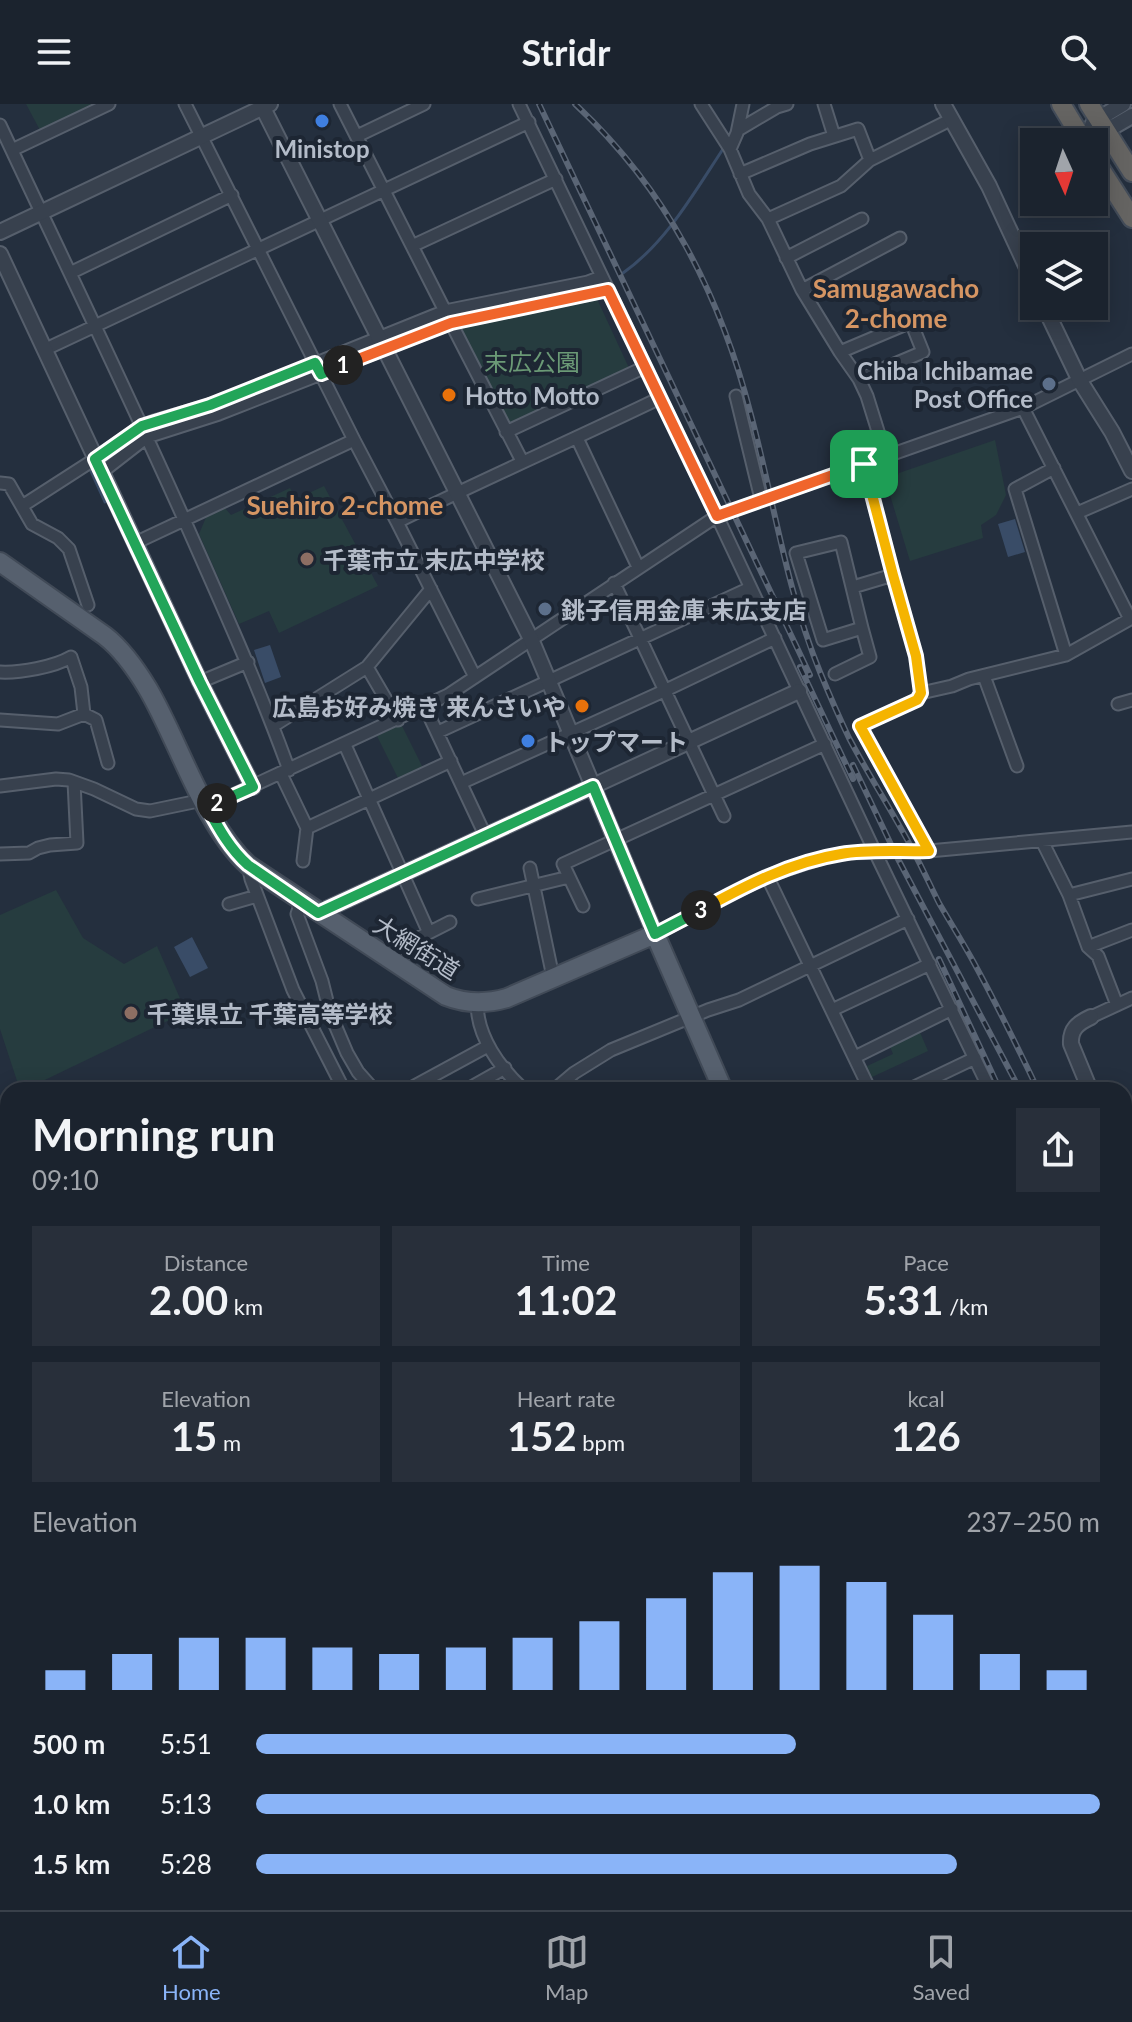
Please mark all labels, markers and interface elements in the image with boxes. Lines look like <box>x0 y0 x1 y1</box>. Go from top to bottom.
icon: menu <box>32 30 76 74</box>
text: Stridr <box>522 30 610 74</box>
icon: search <box>1056 30 1100 74</box>
marker: Ministop <box>313 112 331 130</box>
north arrow <box>1020 128 1108 216</box>
map controls <box>1020 128 1108 320</box>
place label: Ministop <box>274 134 370 163</box>
button: layers <box>1020 232 1108 320</box>
district label: Samugawacho 2-chome <box>813 272 979 334</box>
pin: 1 <box>323 345 363 385</box>
park label: 末広公園 <box>484 347 580 376</box>
text: 1 <box>337 351 349 378</box>
place label: Chiba Ichibamae Post Office <box>857 356 1033 413</box>
marker: Chiba Ichibamae Post Office <box>1040 375 1058 393</box>
place label: Hotto Motto <box>465 381 600 410</box>
marker: Hotto Motto <box>440 386 458 404</box>
pin <box>830 430 898 498</box>
icon: arrive <box>842 442 886 486</box>
district label: Suehiro 2-chome <box>247 489 444 521</box>
place label: 千葉市立 末広中学校 <box>323 545 545 574</box>
marker: 千葉市立 末広中学校 <box>298 550 316 568</box>
place label: 銚子信用金庫 末広支店 <box>561 595 807 624</box>
marker: 銚子信用金庫 末広支店 <box>536 600 554 618</box>
place label: 広島お好み焼き 来んさいや <box>272 692 566 721</box>
marker: 広島お好み焼き 来んさいや <box>573 697 591 715</box>
place label: トップマート <box>544 727 688 756</box>
marker: トップマート <box>519 732 537 750</box>
pin: 2 <box>197 783 237 823</box>
text: 2 <box>211 789 223 816</box>
pin: 3 <box>681 890 721 930</box>
text: 3 <box>695 896 707 923</box>
street label: 大網街道 <box>369 909 465 985</box>
place label: 千葉県立 千葉高等学校 <box>147 999 393 1028</box>
marker: 千葉県立 千葉高等学校 <box>122 1004 140 1022</box>
text: Morning run <box>32 1108 275 1160</box>
button: share <box>1016 1108 1100 1192</box>
text: 09:10 <box>32 1164 99 1196</box>
text: Distance <box>164 1249 248 1276</box>
text: Time <box>542 1249 590 1276</box>
text: Pace <box>903 1249 949 1276</box>
text: 2.00 <box>149 1276 228 1324</box>
text: 11:02 <box>514 1276 618 1324</box>
text: 5:31 <box>864 1276 944 1324</box>
text: km <box>228 1293 263 1320</box>
text: /km <box>944 1293 988 1320</box>
text: Elevation <box>161 1385 251 1412</box>
text: Heart rate <box>517 1385 615 1412</box>
text: kcal <box>907 1385 945 1412</box>
text: 15 <box>171 1412 217 1460</box>
text: 152 <box>507 1412 577 1460</box>
text: 126 <box>891 1412 961 1460</box>
text: m <box>217 1429 241 1456</box>
text: bpm <box>577 1429 625 1456</box>
text: Elevation <box>32 1506 138 1538</box>
text: 237–250 m <box>966 1506 1100 1538</box>
text: 500 m <box>32 1728 105 1760</box>
text: 5:51 <box>160 1728 212 1760</box>
text: 1.0 km <box>32 1788 110 1820</box>
text: 5:13 <box>160 1788 212 1820</box>
text: 1.5 km <box>32 1848 110 1880</box>
text: 5:28 <box>160 1848 212 1880</box>
tab: Home <box>162 1930 221 2005</box>
tab: Map <box>545 1930 589 2005</box>
tab: Saved <box>913 1930 970 2005</box>

